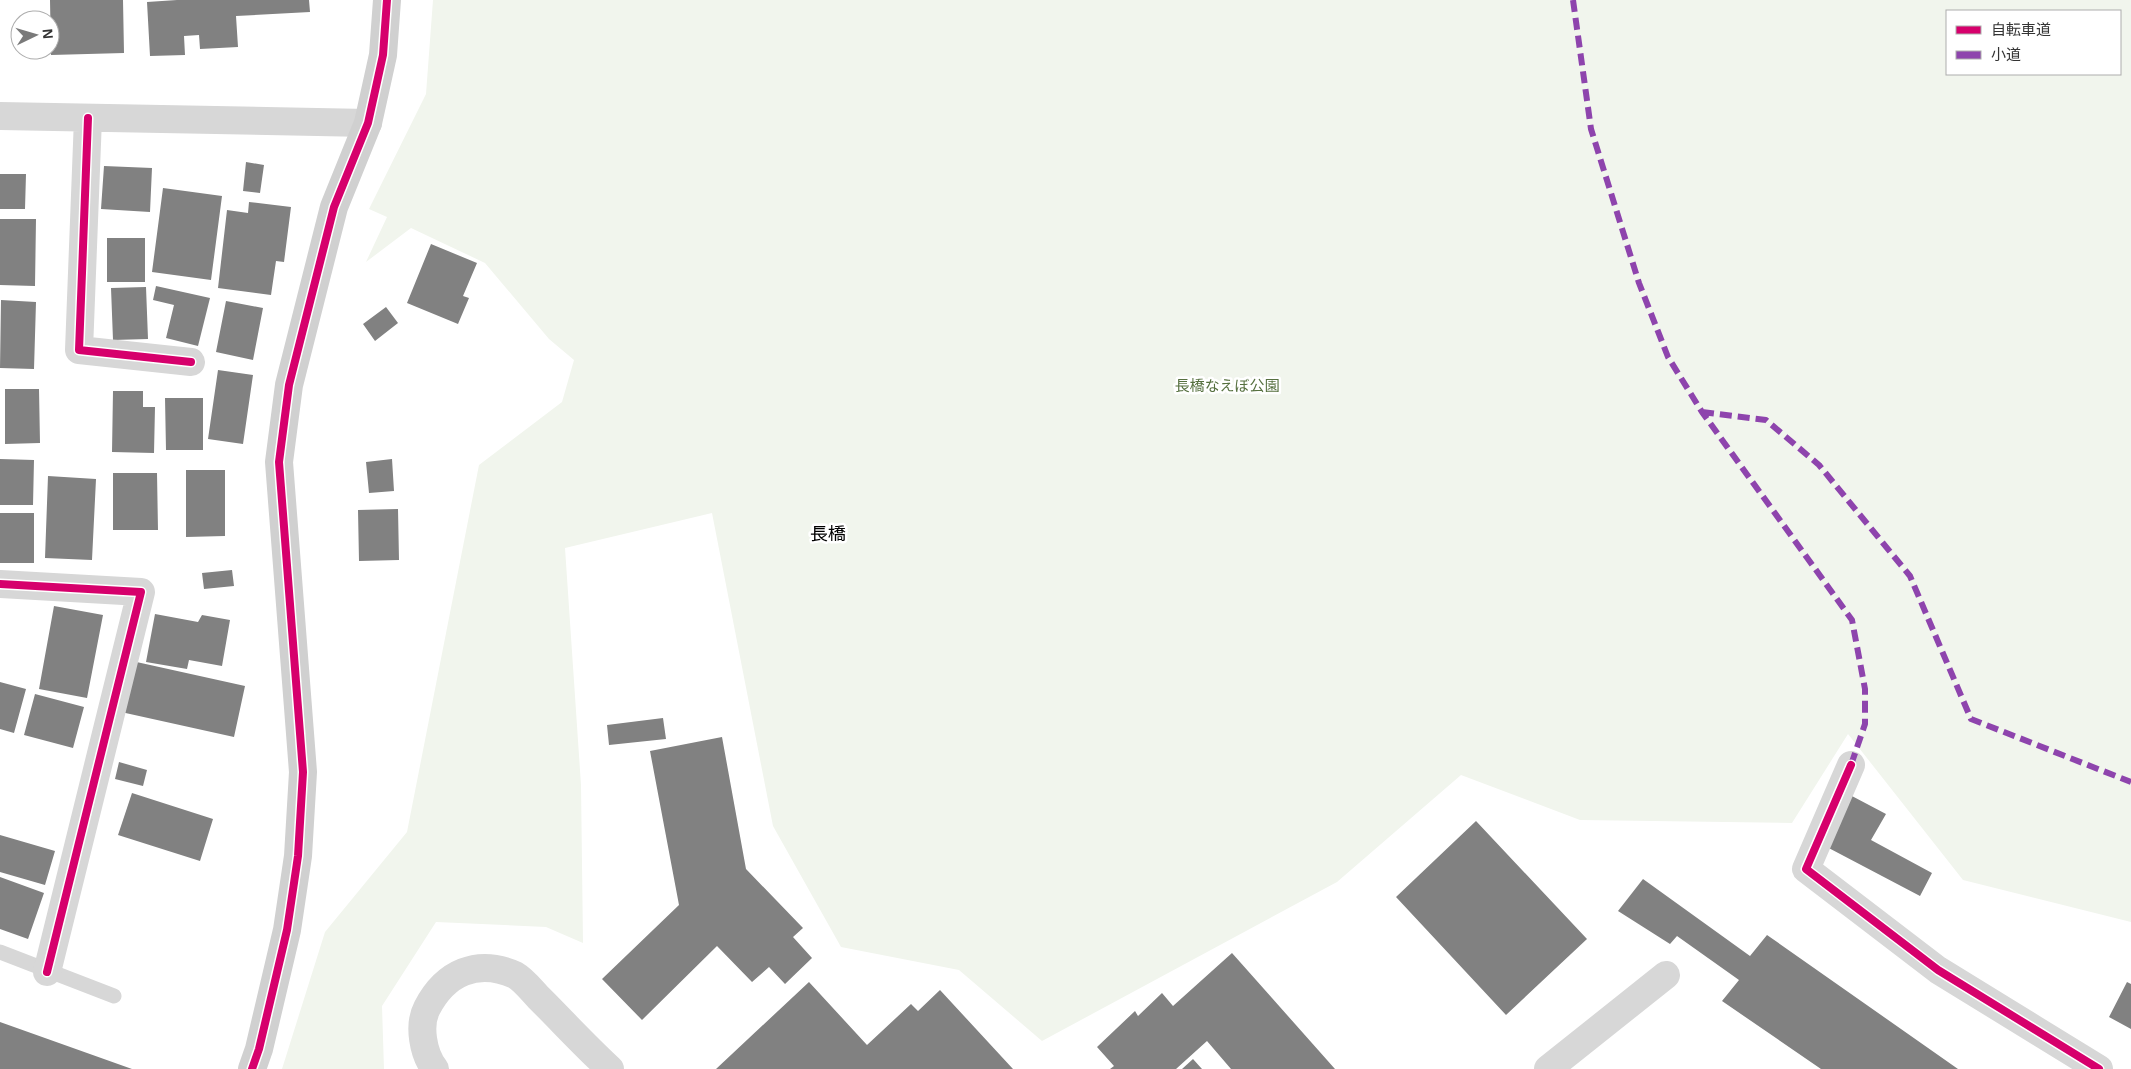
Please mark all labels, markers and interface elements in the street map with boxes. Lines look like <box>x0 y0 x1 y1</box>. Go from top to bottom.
north arrow <box>10 10 60 60</box>
legend <box>1946 10 2121 75</box>
text: 自転車道 <box>1991 21 2051 38</box>
text: N <box>40 28 56 40</box>
text: 小道 <box>1991 46 2021 63</box>
park label: 長橋なえぼ公園 <box>1174 377 1280 394</box>
district label: 長橋 <box>810 524 846 544</box>

